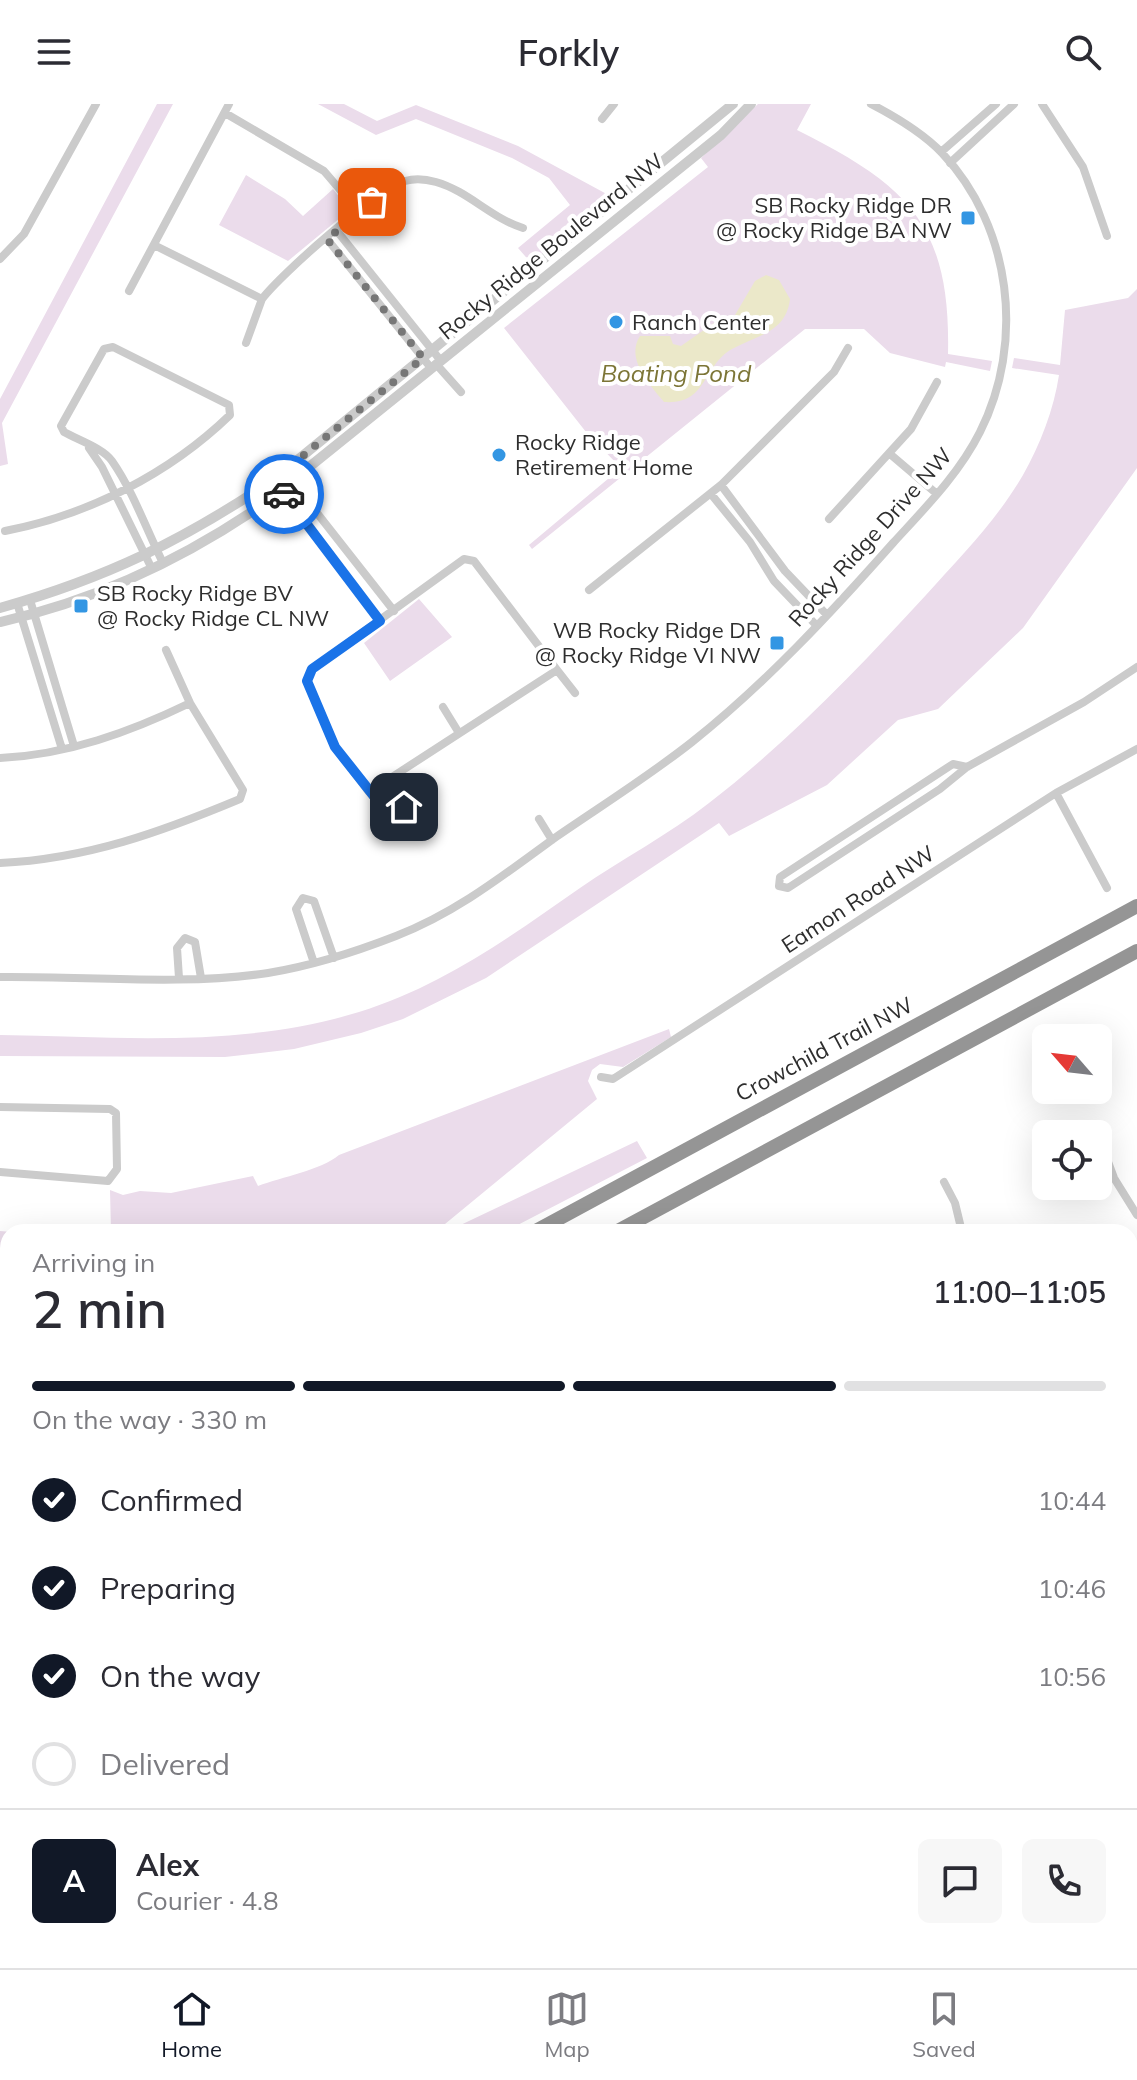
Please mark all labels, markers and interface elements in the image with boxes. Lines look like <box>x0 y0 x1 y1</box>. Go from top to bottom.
icon: menu <box>32 30 76 74</box>
text: Forkly <box>518 30 619 75</box>
icon: search <box>1061 30 1105 74</box>
street label: Rocky Ridge Boulevard NW <box>433 147 669 345</box>
pin <box>338 168 406 236</box>
icon: bag <box>350 180 394 224</box>
place label: SB Rocky Ridge DR @ Rocky Ridge BA NW <box>716 191 952 244</box>
marker: SB Rocky Ridge DR @ Rocky Ridge BA NW <box>959 209 977 227</box>
place label: Ranch Center <box>632 308 769 336</box>
marker: Ranch Center <box>607 313 625 331</box>
water label: Boating Pond <box>601 358 752 388</box>
place label: Rocky Ridge Retirement Home <box>515 428 693 481</box>
street label: Rocky Ridge Drive NW <box>782 442 958 632</box>
marker: Rocky Ridge Retirement Home <box>490 446 508 464</box>
courier <box>244 454 324 534</box>
icon: car <box>262 472 306 516</box>
place label: SB Rocky Ridge BV @ Rocky Ridge CL NW <box>97 579 329 632</box>
marker: SB Rocky Ridge BV @ Rocky Ridge CL NW <box>72 597 90 615</box>
place label: WB Rocky Ridge DR @ Rocky Ridge VI NW <box>535 616 761 669</box>
marker: WB Rocky Ridge DR @ Rocky Ridge VI NW <box>768 634 786 652</box>
pin <box>370 773 438 841</box>
icon: home <box>382 785 426 829</box>
street label: Eamon Road NW <box>776 839 940 959</box>
street label: Crowchild Trail NW <box>730 990 918 1108</box>
north arrow <box>1032 1024 1112 1104</box>
map controls <box>1032 1024 1112 1200</box>
button: locate <box>1032 1120 1112 1200</box>
text: Arriving in <box>32 1246 155 1279</box>
text: 11:00–11:05 <box>933 1273 1106 1311</box>
text: 2 min <box>32 1276 167 1341</box>
text: On the way · 330 m <box>32 1403 267 1436</box>
icon: check <box>32 1478 76 1522</box>
text: Confirmed <box>100 1481 243 1519</box>
text: 10:44 <box>1038 1484 1106 1517</box>
icon: check <box>32 1566 76 1610</box>
text: Preparing <box>100 1569 236 1607</box>
text: 10:46 <box>1038 1572 1106 1605</box>
icon: check <box>32 1654 76 1698</box>
text: On the way <box>100 1657 260 1695</box>
text: 10:56 <box>1038 1660 1106 1693</box>
text: Delivered <box>100 1745 230 1783</box>
button: chat <box>918 1839 1002 1923</box>
button: phone <box>1022 1839 1106 1923</box>
text: Alex <box>136 1846 199 1884</box>
text: A <box>63 1862 85 1900</box>
text: Courier · 4.8 <box>136 1884 279 1917</box>
tab: Home <box>161 1987 222 2063</box>
tab: Map <box>544 1987 590 2063</box>
tab: Saved <box>912 1987 976 2063</box>

